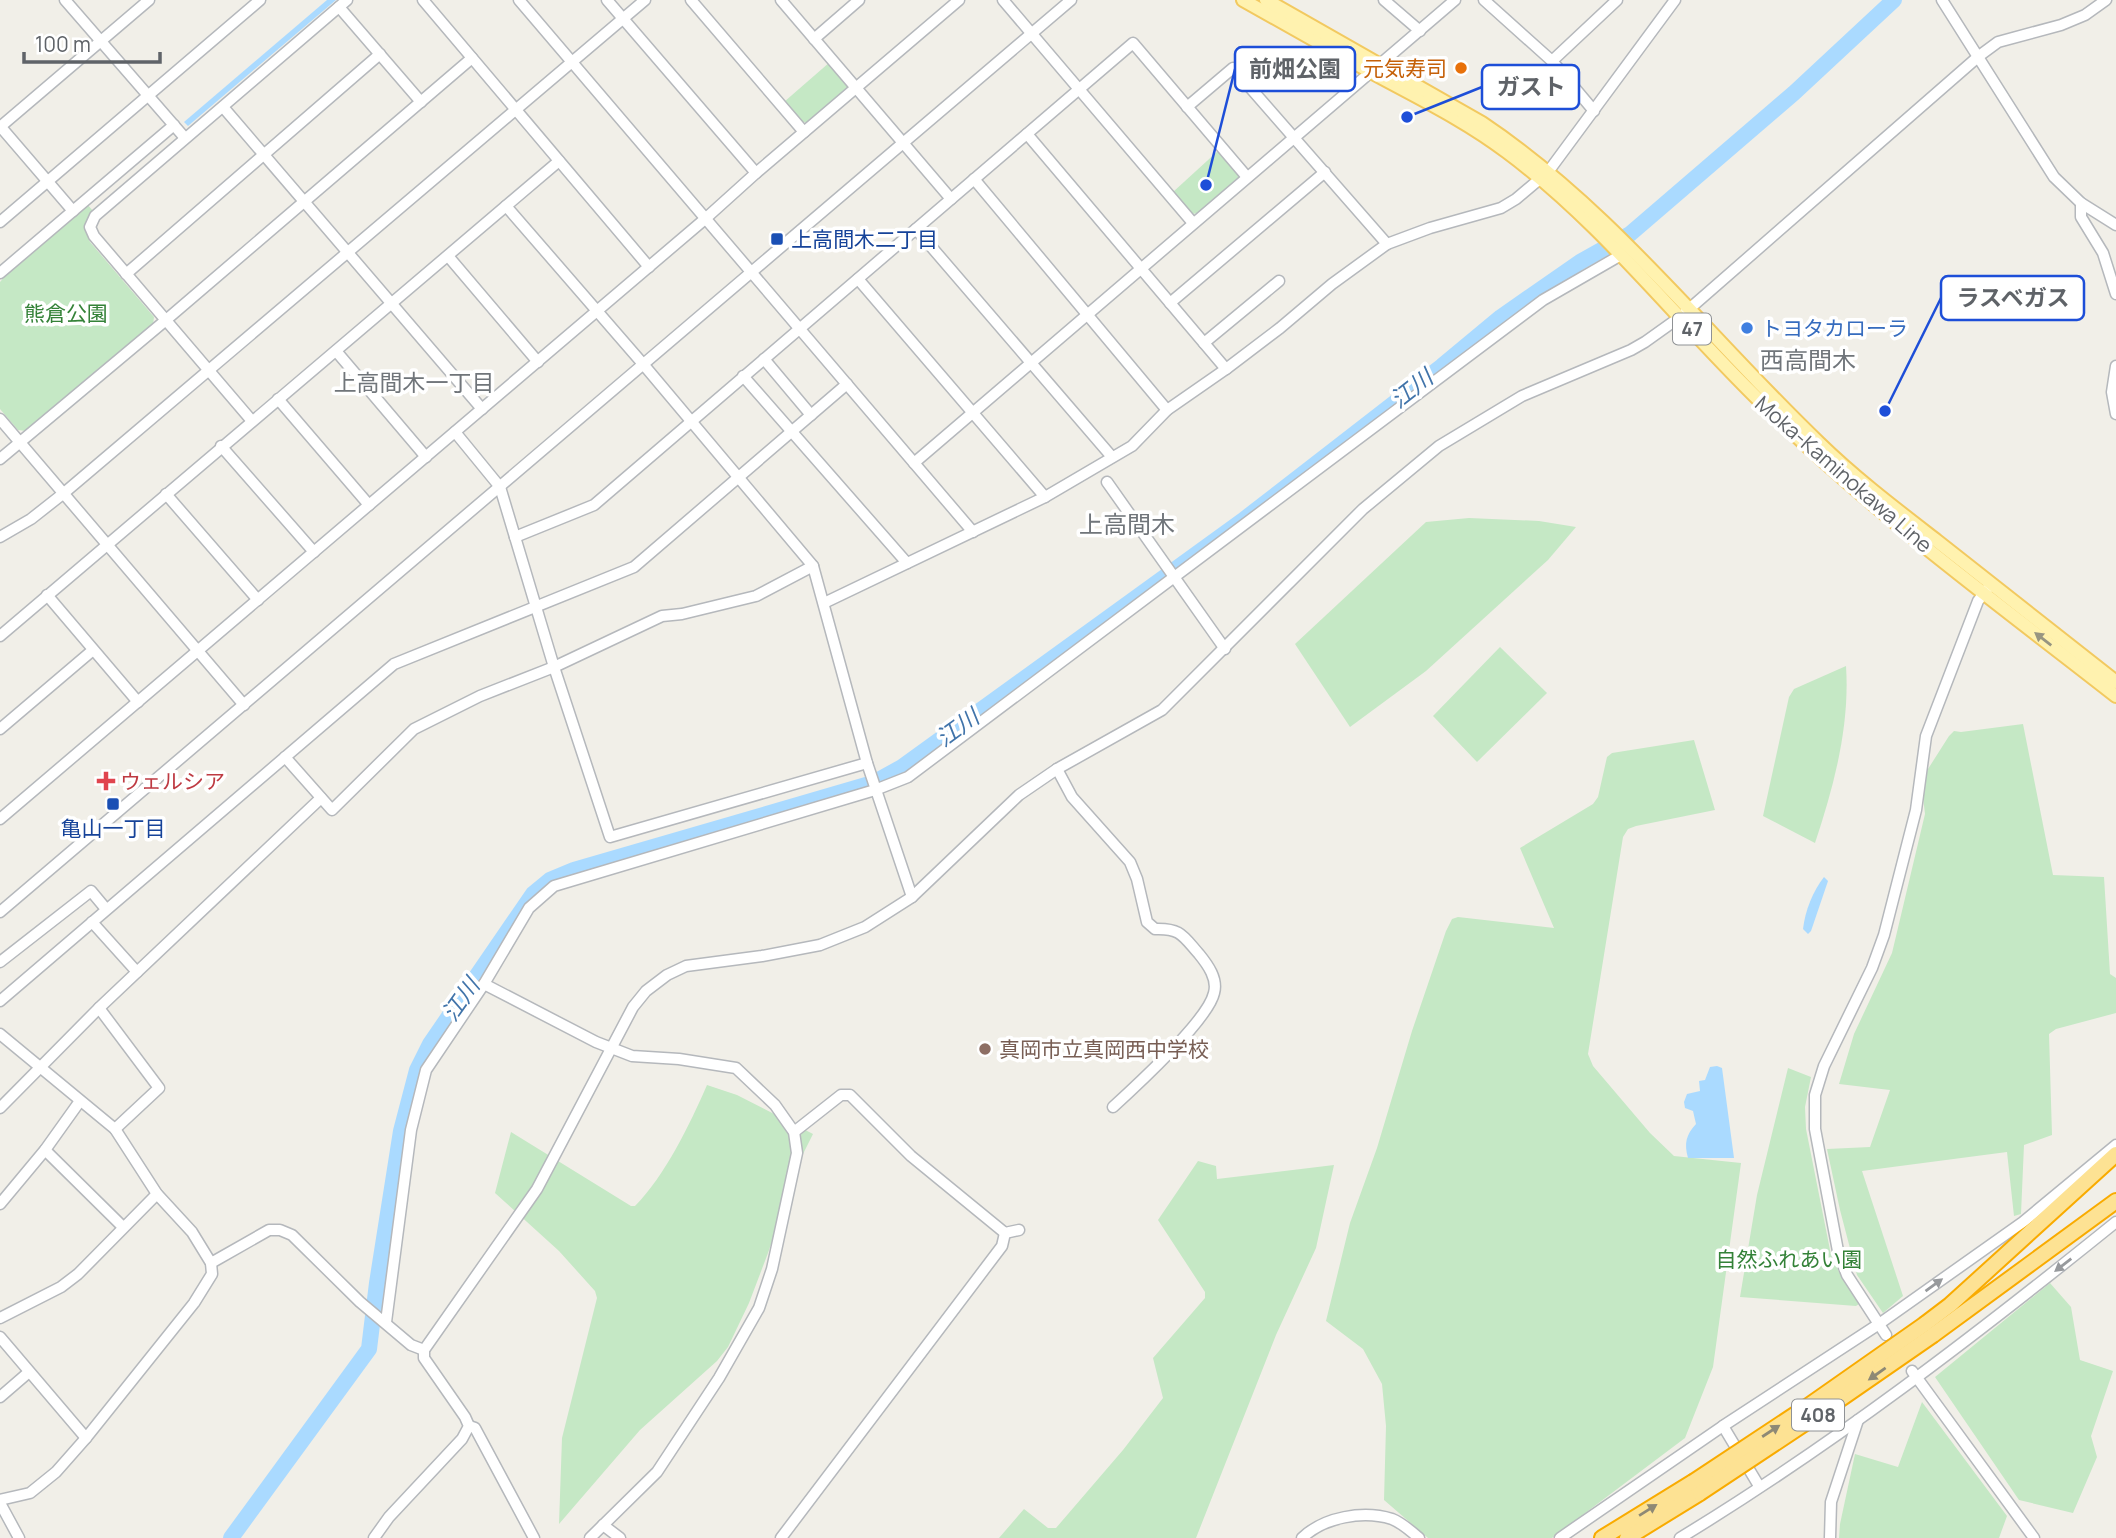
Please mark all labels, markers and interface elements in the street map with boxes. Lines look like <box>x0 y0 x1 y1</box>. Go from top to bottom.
scale bar <box>24 21 161 65</box>
text: 100 m <box>35 30 91 58</box>
callout: 前畑公園 <box>1235 47 1355 91</box>
text: 前畑公園 <box>1249 52 1341 84</box>
place label: 元気寿司 <box>1363 54 1447 82</box>
marker: 元気寿司 <box>1453 60 1469 76</box>
callout: ガスト <box>1482 65 1579 109</box>
text: ガスト <box>1497 70 1566 102</box>
place label: 上高間木二丁目 <box>791 225 938 253</box>
marker: 上高間木二丁目 <box>769 231 785 247</box>
callout: ラスベガス <box>1941 276 2084 320</box>
text: ラスベガス <box>1957 281 2069 313</box>
park label: 熊倉公園 <box>24 299 108 327</box>
road number: 47 <box>1673 314 1711 344</box>
place label: トヨタカローラ <box>1761 314 1908 342</box>
marker: トヨタカローラ <box>1739 320 1755 336</box>
district label: 西高間木 <box>1760 343 1856 376</box>
water label: 江川 <box>1383 359 1441 415</box>
district label: 上高間木一丁目 <box>334 366 495 398</box>
street label: Moka-Kaminokawa Line <box>1750 389 1938 559</box>
district label: 上高間木 <box>1079 507 1175 540</box>
one-way arrow <box>2034 632 2052 646</box>
water label: 江川 <box>929 699 987 753</box>
place label: ウェルシア <box>120 767 225 795</box>
marker: ウェルシア <box>98 773 114 789</box>
marker: 亀山一丁目 <box>105 796 121 812</box>
place label: 亀山一丁目 <box>61 814 166 842</box>
water label: 江川 <box>434 969 488 1027</box>
place label: 真岡市立真岡西中学校 <box>999 1035 1209 1063</box>
marker: 真岡市立真岡西中学校 <box>977 1041 993 1057</box>
park label: 自然ふれあい園 <box>1716 1245 1863 1273</box>
one-way arrow <box>2054 1257 2072 1272</box>
one-way arrow <box>1925 1278 1943 1292</box>
one-way arrow <box>1868 1367 1886 1381</box>
road number: 408 <box>1792 1400 1844 1430</box>
one-way arrow <box>1761 1424 1780 1437</box>
one-way arrow <box>1638 1503 1658 1516</box>

